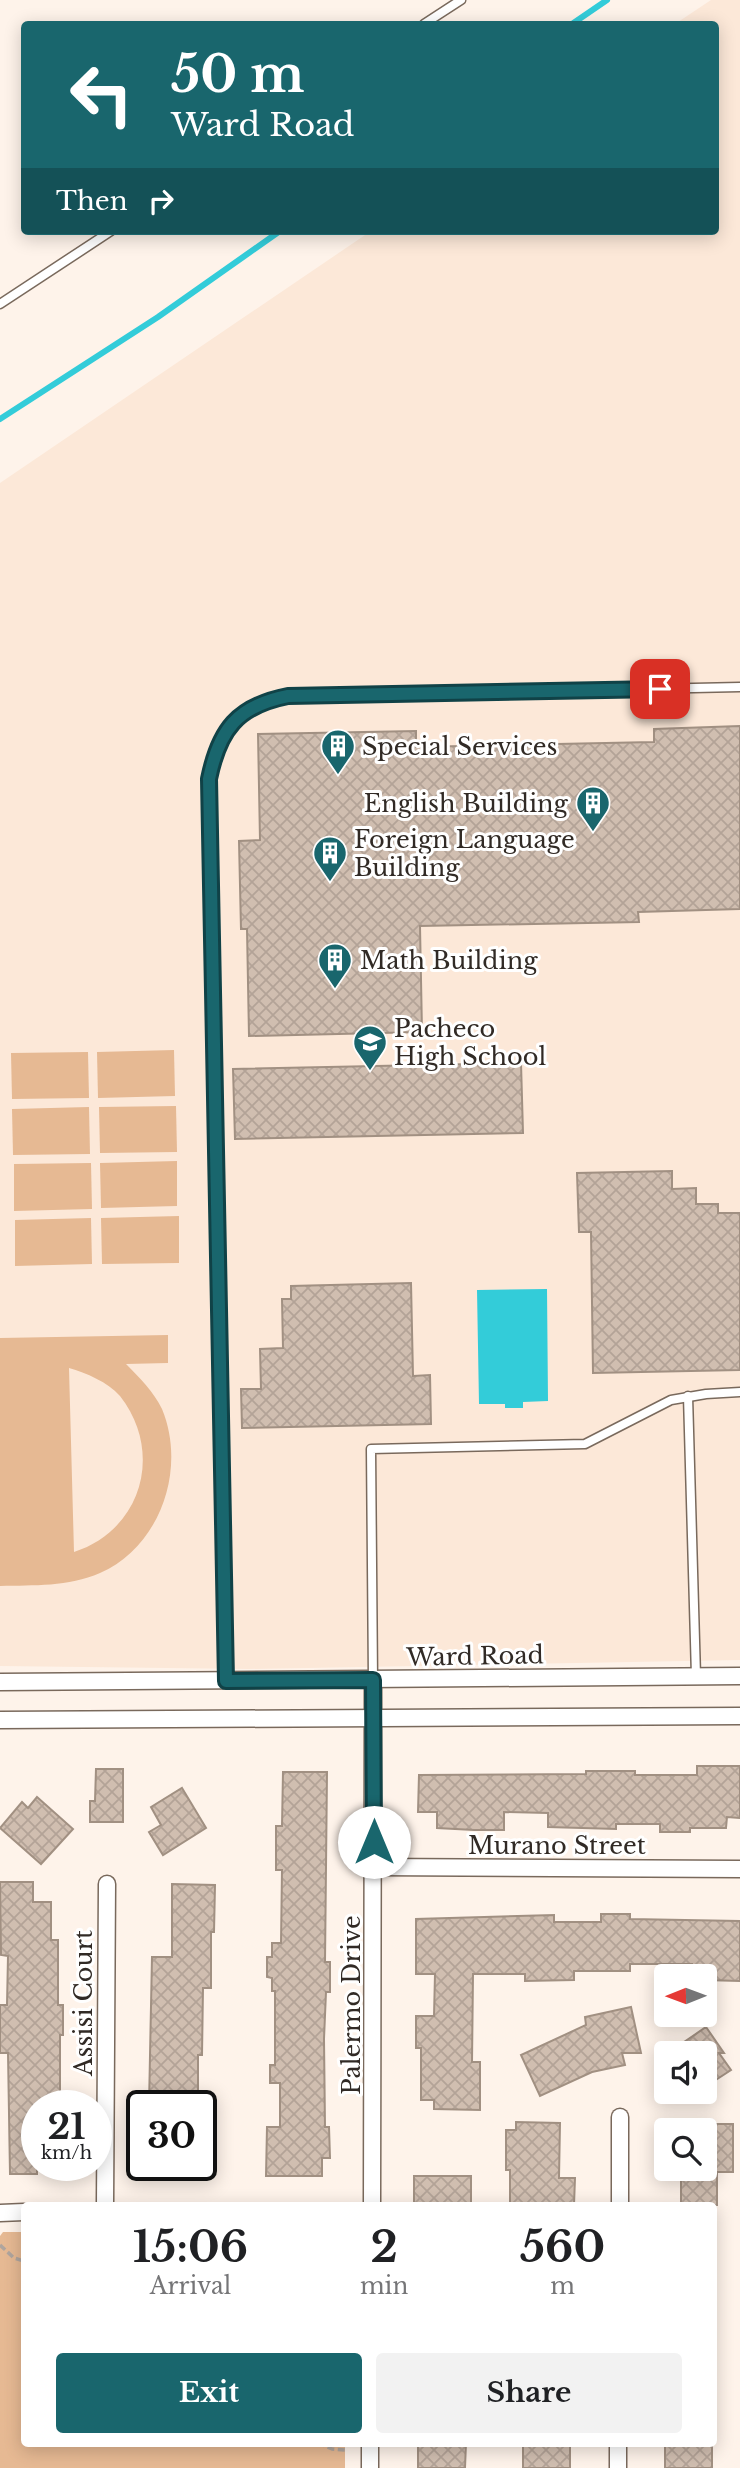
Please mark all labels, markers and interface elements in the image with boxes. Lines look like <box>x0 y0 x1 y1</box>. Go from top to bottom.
text: 50 m <box>171 44 304 105</box>
icon: left <box>56 49 147 140</box>
text: Ward Road <box>171 105 354 145</box>
icon: right <box>142 182 180 220</box>
text: Then <box>56 185 128 217</box>
pin <box>630 659 690 719</box>
icon: arrive <box>641 670 679 708</box>
building icon: Special Services <box>319 727 357 776</box>
place label: Special Services <box>362 732 557 761</box>
building icon: English Building <box>574 784 612 833</box>
place label: English Building <box>364 789 569 818</box>
place label: Foreign Language Building <box>354 825 575 882</box>
building icon: Foreign Language Building <box>311 834 349 883</box>
building icon: Math Building <box>316 941 354 990</box>
place label: Math Building <box>360 946 538 975</box>
place label: Pacheco High School <box>394 1014 546 1071</box>
school or university icon: Pacheco High School <box>351 1023 389 1072</box>
street label: Ward Road <box>405 1640 544 1672</box>
position arrow <box>337 1805 411 1879</box>
street label: Murano Street <box>468 1831 646 1860</box>
street label: Palermo Drive <box>337 1915 366 2095</box>
street label: Assisi Court <box>69 1930 98 2077</box>
north arrow <box>654 1964 718 2026</box>
map controls <box>654 1964 717 2181</box>
button: sound <box>654 2041 717 2104</box>
speed limit sign: 30 <box>126 2090 217 2181</box>
text: 21 <box>47 2105 86 2148</box>
button: search <box>654 2118 717 2181</box>
text: km/h <box>41 2142 92 2164</box>
text: 15:06 <box>133 2221 248 2273</box>
text: 2 <box>370 2221 398 2273</box>
text: 560 <box>520 2221 605 2273</box>
text: Arrival <box>150 2272 231 2300</box>
text: min <box>360 2272 408 2300</box>
text: m <box>550 2272 575 2300</box>
button: Exit <box>56 2353 362 2433</box>
button: Share <box>376 2353 682 2433</box>

